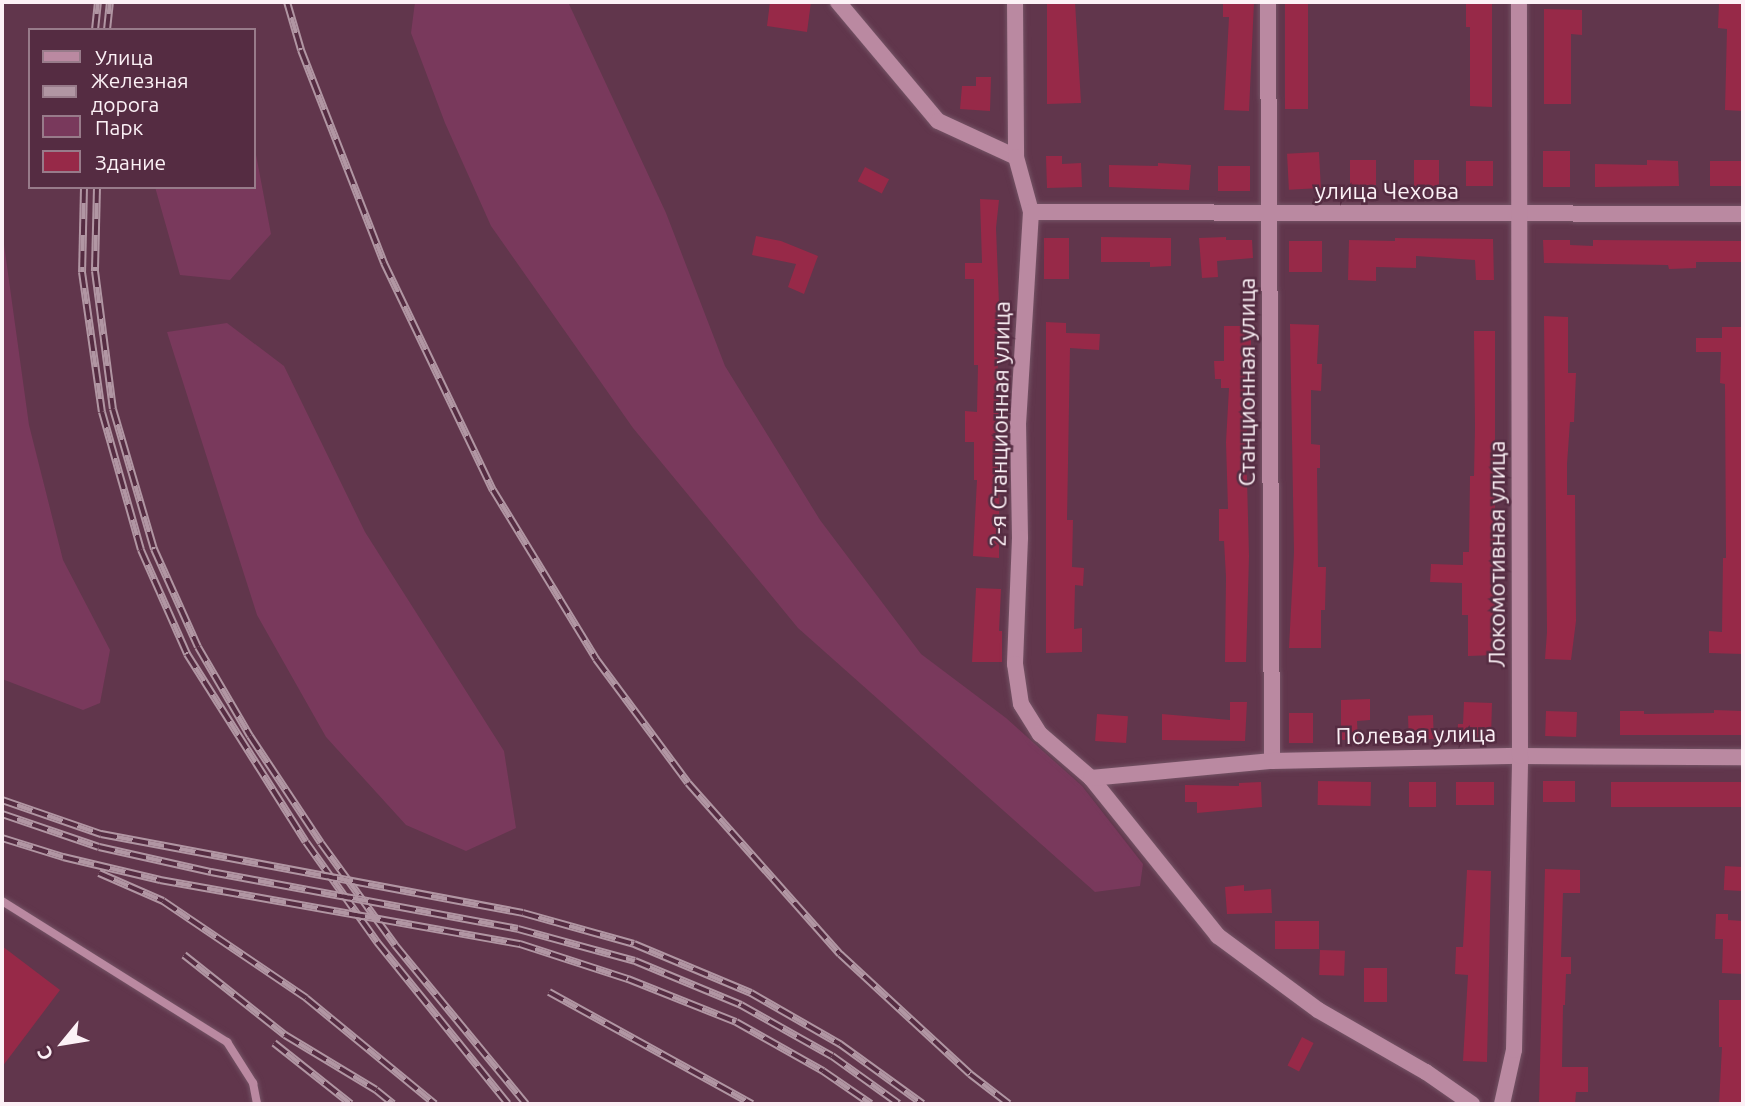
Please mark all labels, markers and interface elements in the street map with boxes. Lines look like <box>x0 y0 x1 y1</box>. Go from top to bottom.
legend <box>28 28 256 189</box>
text: Улица <box>95 45 153 69</box>
text: Железная дорога <box>91 68 189 116</box>
text: Парк <box>95 115 143 139</box>
text: Здание <box>95 150 166 174</box>
street label: улица Чехова <box>1315 177 1459 205</box>
street label: Станционная улица <box>1233 278 1261 486</box>
street label: 2-я Станционная улица <box>984 301 1016 547</box>
street label: Локомотивная улица <box>1483 441 1511 667</box>
street label: Полевая улица <box>1335 720 1497 750</box>
north arrow <box>28 1008 98 1078</box>
text: С <box>32 1043 57 1064</box>

